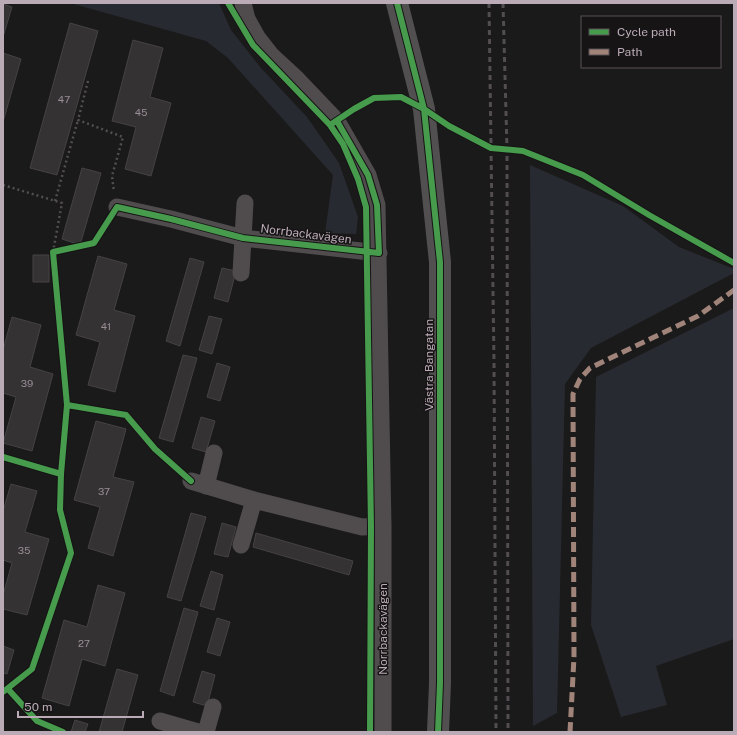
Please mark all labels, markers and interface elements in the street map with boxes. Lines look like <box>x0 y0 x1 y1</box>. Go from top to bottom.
legend <box>581 16 721 68</box>
text: Cycle path <box>617 25 676 39</box>
text: Path <box>617 45 643 59</box>
house number: 47 <box>58 93 70 105</box>
house number: 45 <box>135 106 147 118</box>
street label: Norrbackavägen <box>260 221 353 247</box>
street label: Västra Bangatan <box>422 319 436 411</box>
house number: 41 <box>101 320 111 332</box>
house number: 39 <box>21 377 33 389</box>
house number: 37 <box>98 485 110 497</box>
house number: 35 <box>18 544 30 556</box>
street label: Norrbackavägen <box>376 583 390 675</box>
house number: 27 <box>78 637 90 649</box>
scale bar <box>18 693 143 719</box>
text: 50 m <box>24 700 52 714</box>

